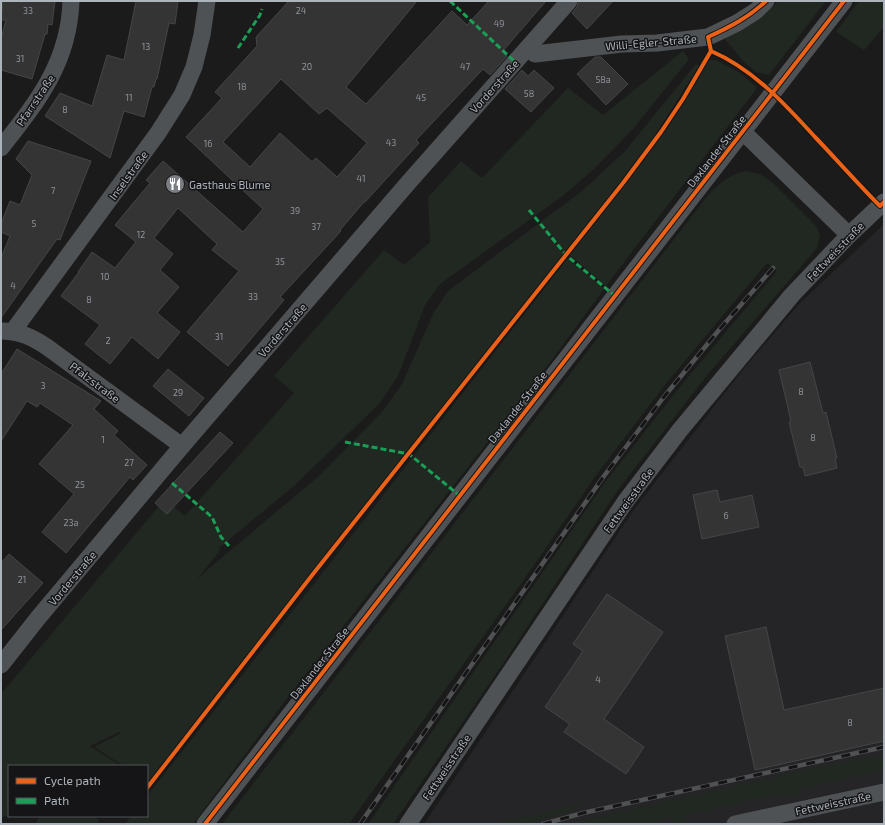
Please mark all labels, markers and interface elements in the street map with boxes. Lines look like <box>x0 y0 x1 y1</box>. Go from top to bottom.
house number: 33 <box>23 5 33 16</box>
house number: 24 <box>296 5 307 16</box>
house number: 49 <box>494 18 504 29</box>
street label: Willi-Egler-Straße <box>605 32 697 52</box>
house number: 13 <box>142 41 150 52</box>
house number: 31 <box>16 53 24 64</box>
street label: Vorderstraße <box>467 57 521 115</box>
house number: 20 <box>302 61 312 72</box>
house number: 47 <box>460 61 470 72</box>
street label: Pfarrstraße <box>13 72 57 128</box>
house number: 58a <box>595 74 611 85</box>
house number: 18 <box>237 81 247 92</box>
house number: 58 <box>524 88 534 99</box>
house number: 11 <box>125 92 133 103</box>
house number: 45 <box>416 92 426 103</box>
house number: 8 <box>62 104 68 115</box>
street label: Daxlander Straße <box>684 112 748 190</box>
house number: 43 <box>386 137 396 148</box>
house number: 16 <box>204 138 212 149</box>
street label: Inselstraße <box>106 148 150 202</box>
restaurant icon: Gasthaus Blume <box>164 173 186 195</box>
house number: 41 <box>356 173 366 184</box>
place label: Gasthaus Blume <box>189 178 270 191</box>
house number: 7 <box>51 185 56 196</box>
house number: 39 <box>290 205 300 216</box>
house number: 5 <box>32 218 37 229</box>
street label: Fettweisstraße <box>804 219 866 283</box>
house number: 37 <box>311 221 321 232</box>
house number: 12 <box>137 229 145 240</box>
house number: 35 <box>275 256 285 267</box>
house number: 10 <box>100 271 110 282</box>
house number: 4 <box>10 280 16 291</box>
house number: 33 <box>248 291 258 302</box>
house number: 8 <box>86 294 92 305</box>
street label: Vorderstraße <box>255 300 309 360</box>
house number: 31 <box>215 331 223 342</box>
house number: 2 <box>105 335 111 346</box>
street label: Pfalzstraße <box>67 359 123 405</box>
street label: Daxlander Straße <box>485 368 549 446</box>
house number: 3 <box>40 380 46 391</box>
house number: 8 <box>798 386 804 397</box>
house number: 29 <box>173 387 183 398</box>
house number: 8 <box>810 432 816 443</box>
house number: 1 <box>101 434 105 445</box>
house number: 27 <box>124 457 134 468</box>
street label: Fettweisstraße <box>600 465 656 535</box>
house number: 25 <box>75 479 85 490</box>
house number: 6 <box>723 510 729 521</box>
house number: 23a <box>63 517 79 528</box>
street label: Vorderstraße <box>45 548 99 608</box>
house number: 21 <box>18 574 26 585</box>
street label: Daxlander Straße <box>287 624 351 702</box>
house number: 4 <box>595 674 601 685</box>
house number: 8 <box>847 717 853 728</box>
street label: Fettweisstraße <box>419 731 473 802</box>
legend <box>8 765 148 817</box>
text: Cycle path <box>44 773 101 787</box>
street label: Fettweisstraße <box>794 789 872 817</box>
text: Path <box>44 793 69 807</box>

